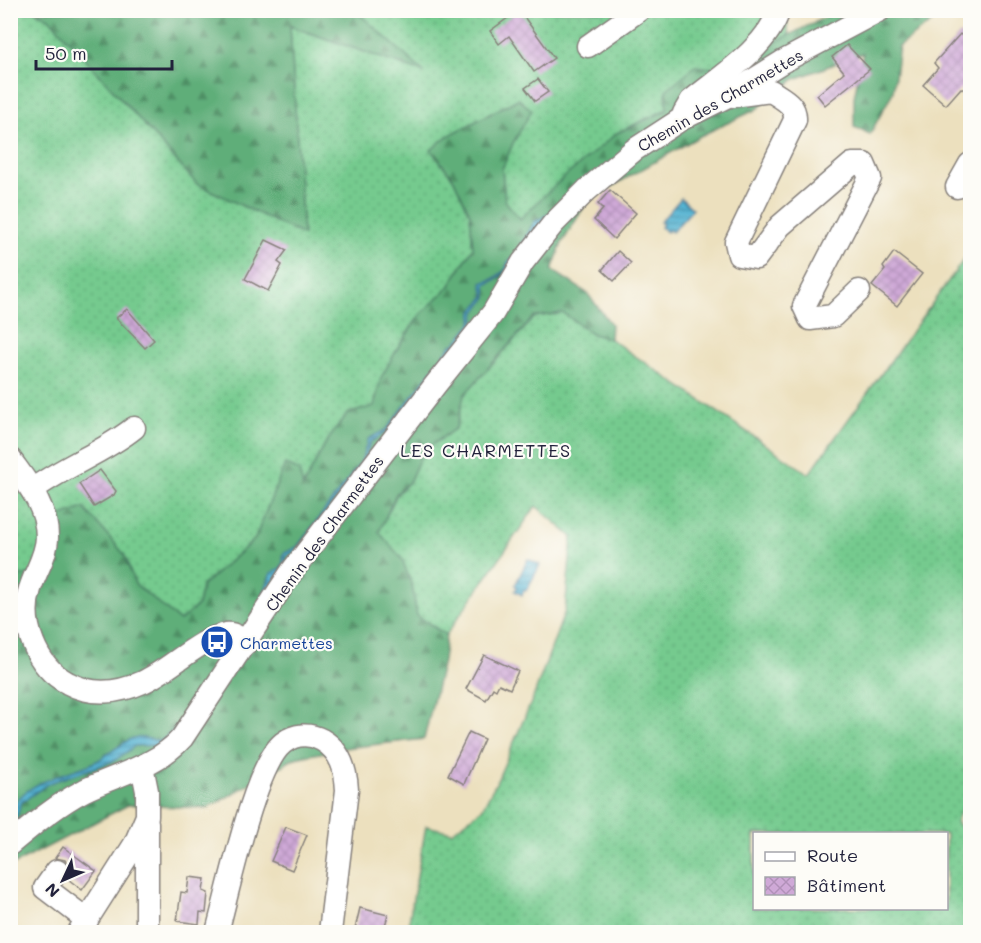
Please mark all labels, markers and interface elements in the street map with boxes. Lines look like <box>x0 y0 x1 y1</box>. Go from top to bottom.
scale bar <box>36 33 172 71</box>
text: 50 m <box>45 41 87 65</box>
street label: Chemin des Charmettes <box>633 44 807 156</box>
district label: LES CHARMETTES <box>400 438 572 462</box>
street label: Chemin des Charmettes <box>260 451 388 615</box>
bus stop icon: Charmettes <box>199 624 235 660</box>
place label: Charmettes <box>240 632 333 653</box>
legend <box>753 832 948 910</box>
text: Route <box>807 843 858 867</box>
north arrow <box>33 850 93 910</box>
text: Bâtiment <box>807 873 886 897</box>
text: N <box>40 879 64 902</box>

